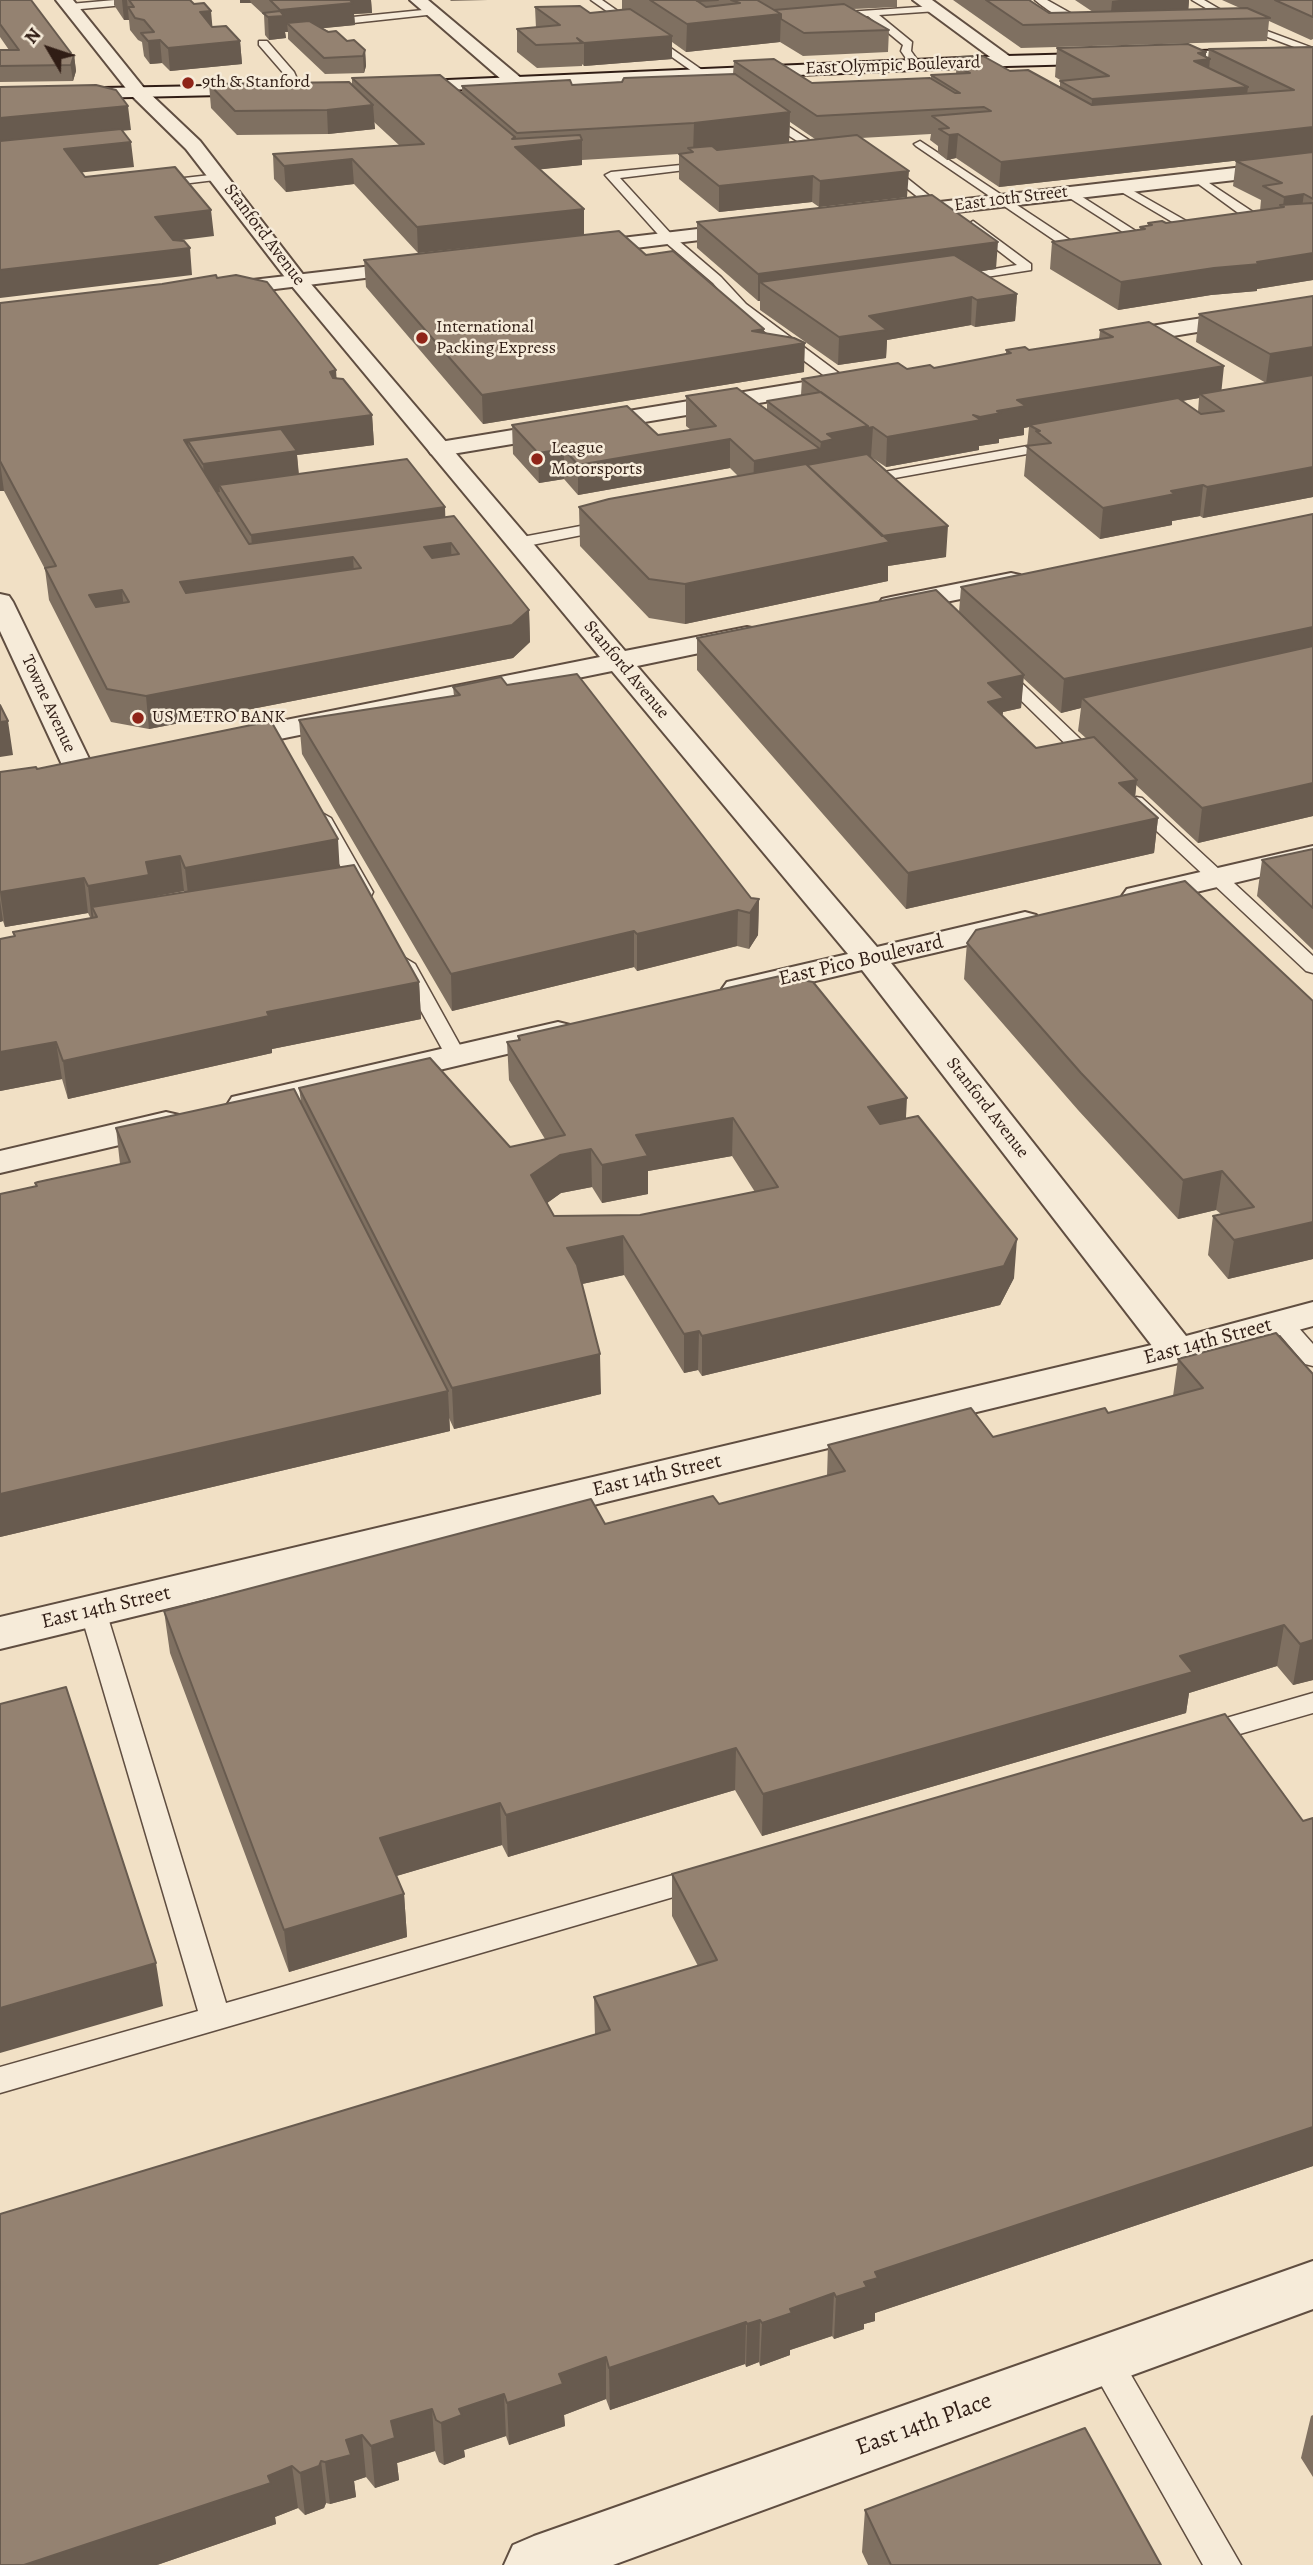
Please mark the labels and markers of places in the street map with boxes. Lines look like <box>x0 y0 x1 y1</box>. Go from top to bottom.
place label: 9th & Stanford <box>202 72 310 94</box>
marker: 9th & Stanford <box>180 75 196 91</box>
place label: International Packing Express <box>436 317 556 360</box>
marker: International Packing Express <box>414 330 430 346</box>
place label: League Motorsports <box>551 438 642 480</box>
marker: League Motorsports <box>529 451 545 467</box>
place label: US METRO BANK <box>152 707 285 729</box>
marker: US METRO BANK <box>130 710 146 726</box>

